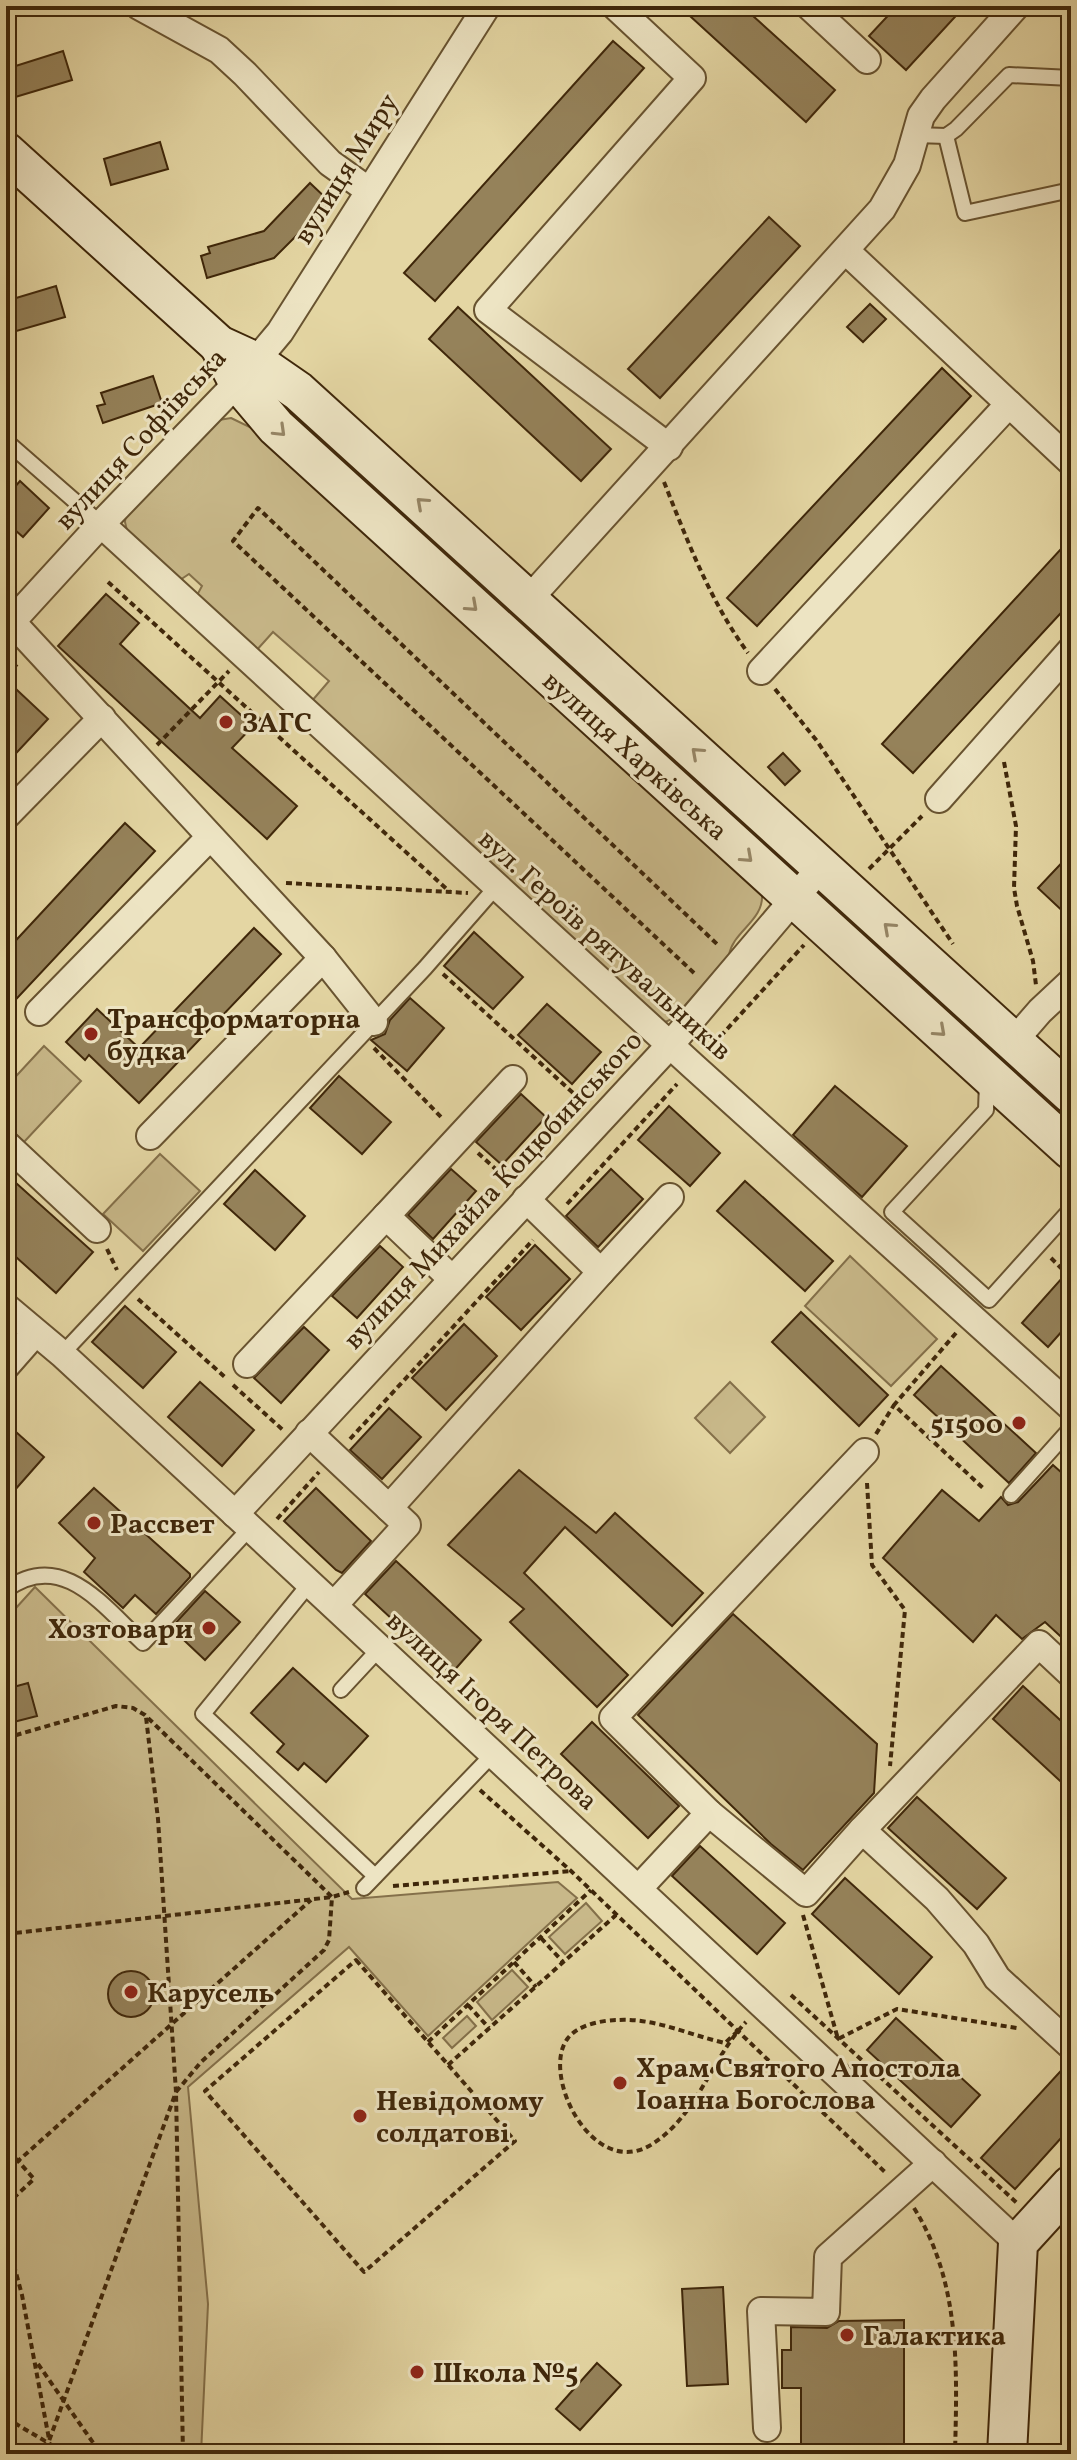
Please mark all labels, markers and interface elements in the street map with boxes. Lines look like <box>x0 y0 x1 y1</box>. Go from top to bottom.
street label: вулиця Миру <box>285 86 409 252</box>
street label: вулиця Софіївська <box>47 340 237 539</box>
one-way arrow <box>271 421 285 436</box>
one-way arrow <box>417 497 431 512</box>
one-way arrow <box>463 596 478 611</box>
street label: вулиця Харківська <box>533 663 736 851</box>
place label: ЗАГС <box>242 705 312 744</box>
marker: ЗАГС <box>217 713 235 731</box>
one-way arrow <box>692 748 706 763</box>
street label: вул. Героїв рятувальників <box>469 821 740 1070</box>
one-way arrow <box>738 847 752 862</box>
one-way arrow <box>884 923 898 938</box>
place label: Трансформаторна будка <box>107 1001 361 1072</box>
one-way arrow <box>930 1022 945 1036</box>
street label: вулиця Михайла Коцюбинського <box>335 1023 652 1359</box>
marker: Трансформаторна будка <box>82 1025 100 1043</box>
place label: 51500 <box>930 1406 1003 1445</box>
marker: 51500 <box>1010 1414 1028 1432</box>
place label: Рассвет <box>110 1506 215 1545</box>
marker: Рассвет <box>85 1514 103 1532</box>
street label: вулиця Ігоря Петрова <box>377 1603 606 1821</box>
place label: Хозтовари <box>48 1611 193 1650</box>
marker: Хозтовари <box>200 1619 218 1637</box>
place label: Карусель <box>147 1975 275 2014</box>
marker: Карусель <box>122 1983 140 2001</box>
place label: Храм Святого Апостола Іоанна Богослова <box>636 2050 961 2121</box>
marker: Храм Святого Апостола Іоанна Богослова <box>611 2074 629 2092</box>
place label: Невідомому солдатові <box>376 2083 544 2154</box>
marker: Невідомому солдатові <box>351 2107 369 2125</box>
place label: Галактика <box>863 2318 1006 2357</box>
marker: Галактика <box>838 2326 856 2344</box>
place label: Школа №5 <box>433 2355 579 2394</box>
marker: Школа №5 <box>408 2363 426 2381</box>

